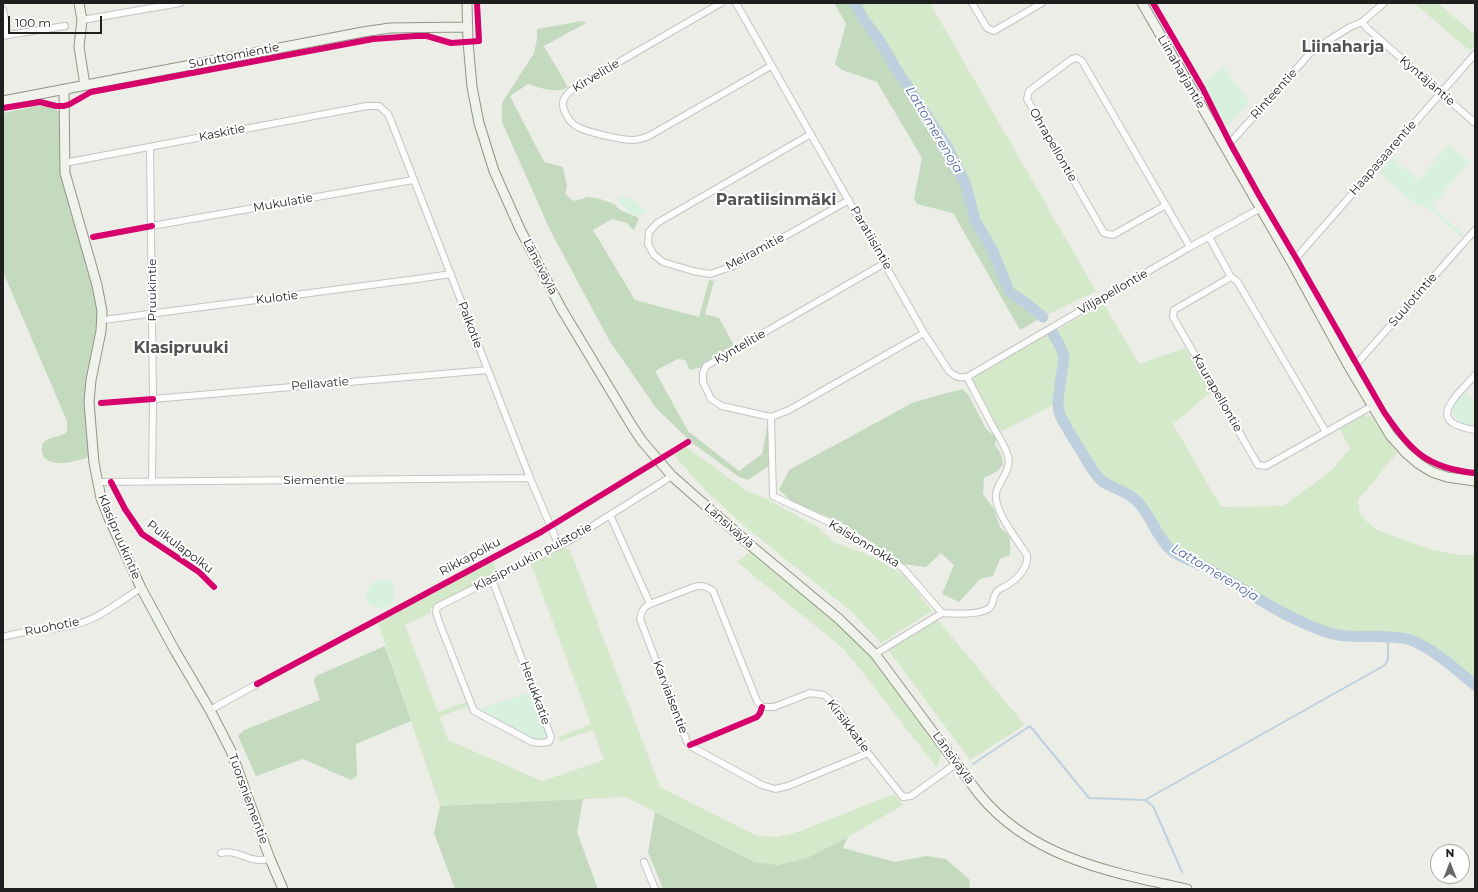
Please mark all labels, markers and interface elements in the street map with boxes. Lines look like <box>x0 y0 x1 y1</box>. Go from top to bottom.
scale bar <box>10 8 104 34</box>
text: 100 m <box>15 15 51 30</box>
street label: Liinaharjantie <box>1154 33 1208 111</box>
district label: Liinaharja <box>1302 37 1384 57</box>
street label: Suruttomientie <box>188 40 280 72</box>
street label: Kyntäjäntie <box>1396 53 1458 109</box>
street label: Kirvelitie <box>570 56 622 96</box>
street label: Rinteentie <box>1248 66 1300 122</box>
water label: Lattomerenoja <box>902 84 966 176</box>
street label: Ohrapellontie <box>1026 106 1080 184</box>
street label: Haapasaarentie <box>1347 118 1419 198</box>
street label: Kaskitie <box>198 121 246 145</box>
district label: Paratiisinmäki <box>716 190 836 210</box>
street label: Mukulatie <box>252 191 314 215</box>
street label: Paratiisintie <box>847 204 895 272</box>
street label: Meiramitie <box>723 230 787 274</box>
street label: Länsiväylä <box>520 236 560 298</box>
street label: Pruukintie <box>145 258 159 322</box>
street label: Viljapellontie <box>1076 266 1150 318</box>
street label: Suulotintie <box>1386 270 1440 330</box>
street label: Kulotie <box>255 288 299 308</box>
street label: Palkotie <box>455 300 485 350</box>
street label: Kyntelitie <box>712 327 768 367</box>
district label: Klasipruuki <box>133 338 229 358</box>
street label: Kaurapellontie <box>1189 351 1245 435</box>
street label: Pellavatie <box>291 374 349 394</box>
street label: Siementie <box>283 473 345 487</box>
street label: Klasipruukintie <box>95 492 143 582</box>
street label: Länsiväylä <box>701 500 757 552</box>
street label: Puikulapolku <box>144 517 216 577</box>
street label: Kaisionnokka <box>826 517 902 571</box>
street label: Klasipruukin puistotie <box>472 520 594 594</box>
street label: Rikkapolku <box>437 535 503 579</box>
water label: Lattomerenoja <box>1169 541 1261 605</box>
street label: Ruohotie <box>24 615 80 639</box>
street label: Karviaisentie <box>649 658 691 736</box>
street label: Herukkatie <box>517 659 553 727</box>
street label: Kirsikkatie <box>824 697 872 755</box>
street label: Länsiväylä <box>929 729 977 787</box>
street label: Tuorsniementie <box>225 752 271 846</box>
north arrow <box>1430 844 1470 884</box>
text: N <box>1446 846 1454 860</box>

